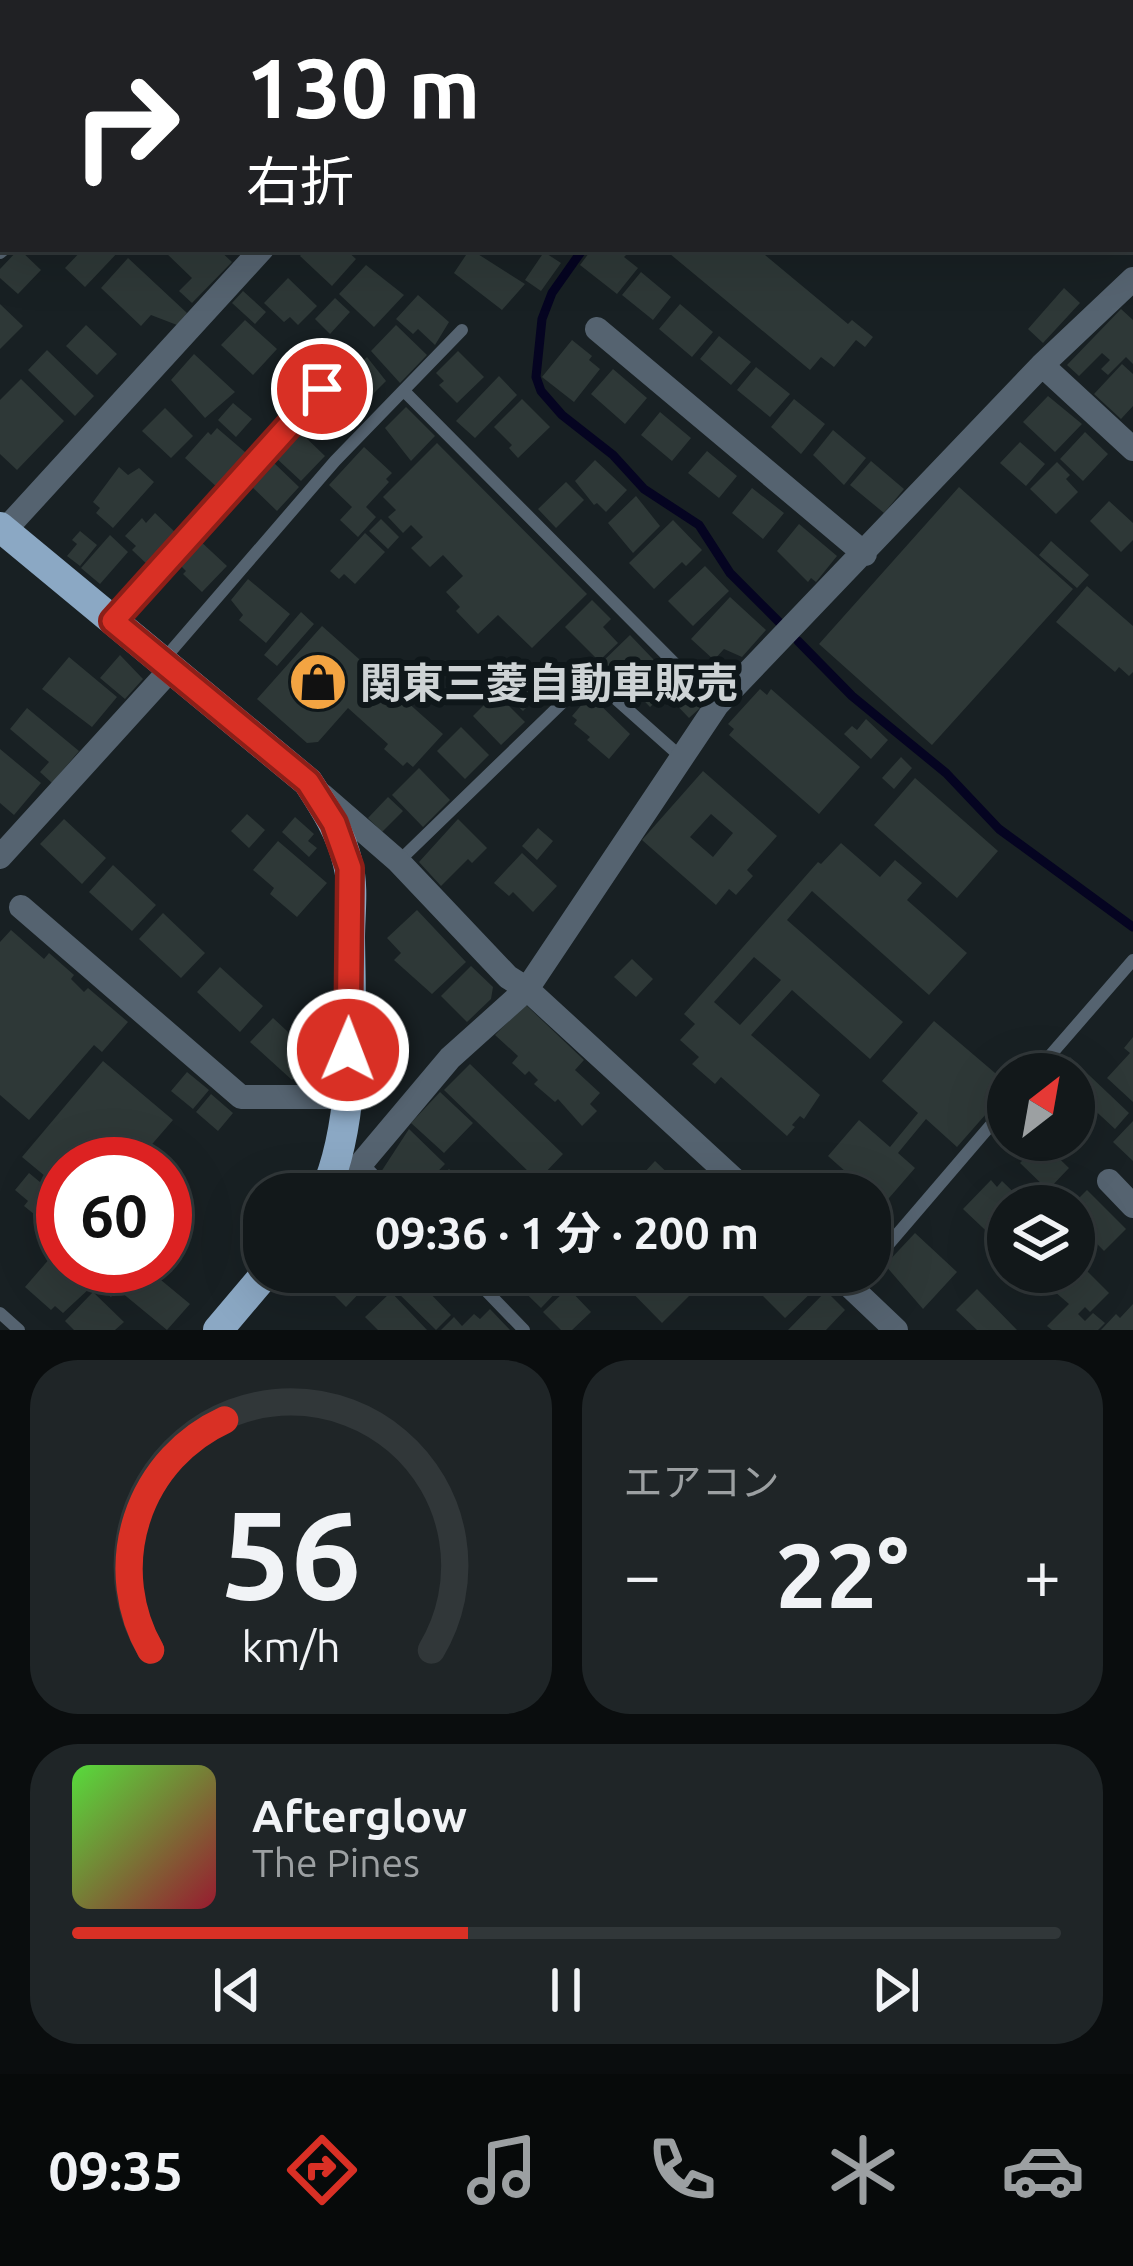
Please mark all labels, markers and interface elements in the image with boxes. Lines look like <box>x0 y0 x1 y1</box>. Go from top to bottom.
text: 130 m <box>246 40 480 134</box>
icon: right <box>48 48 204 204</box>
text: 右折 <box>246 151 354 211</box>
pin <box>271 338 373 440</box>
icon: arrive <box>289 356 355 422</box>
shop icon: 関東三菱自動車販売 <box>287 651 349 713</box>
place label: 関東三菱自動車販売 <box>360 659 738 706</box>
position arrow <box>285 987 411 1113</box>
north arrow <box>987 1053 1095 1161</box>
map controls <box>987 1053 1095 1293</box>
speed limit sign: 60 <box>36 1137 192 1293</box>
button: layers <box>987 1185 1095 1293</box>
text: 09:36 · 1 分 · 200 m <box>375 1207 759 1258</box>
text: エアコン <box>624 1460 780 1503</box>
text: 56 <box>220 1483 361 1623</box>
text: 22° <box>776 1524 909 1625</box>
text: − <box>624 1537 661 1611</box>
text: + <box>1024 1537 1061 1611</box>
text: km/h <box>241 1622 340 1670</box>
text: Afterglow <box>252 1790 467 1841</box>
text: The Pines <box>252 1841 420 1884</box>
icon: previous <box>204 1957 270 2023</box>
icon: pause <box>533 1957 599 2023</box>
icon: next <box>863 1957 929 2023</box>
icon: directions <box>280 2128 364 2212</box>
icon: music <box>460 2128 544 2212</box>
icon: phone <box>640 2128 724 2212</box>
icon: climate <box>821 2128 905 2212</box>
icon: car <box>1001 2128 1085 2212</box>
text: 09:35 <box>48 2140 183 2200</box>

